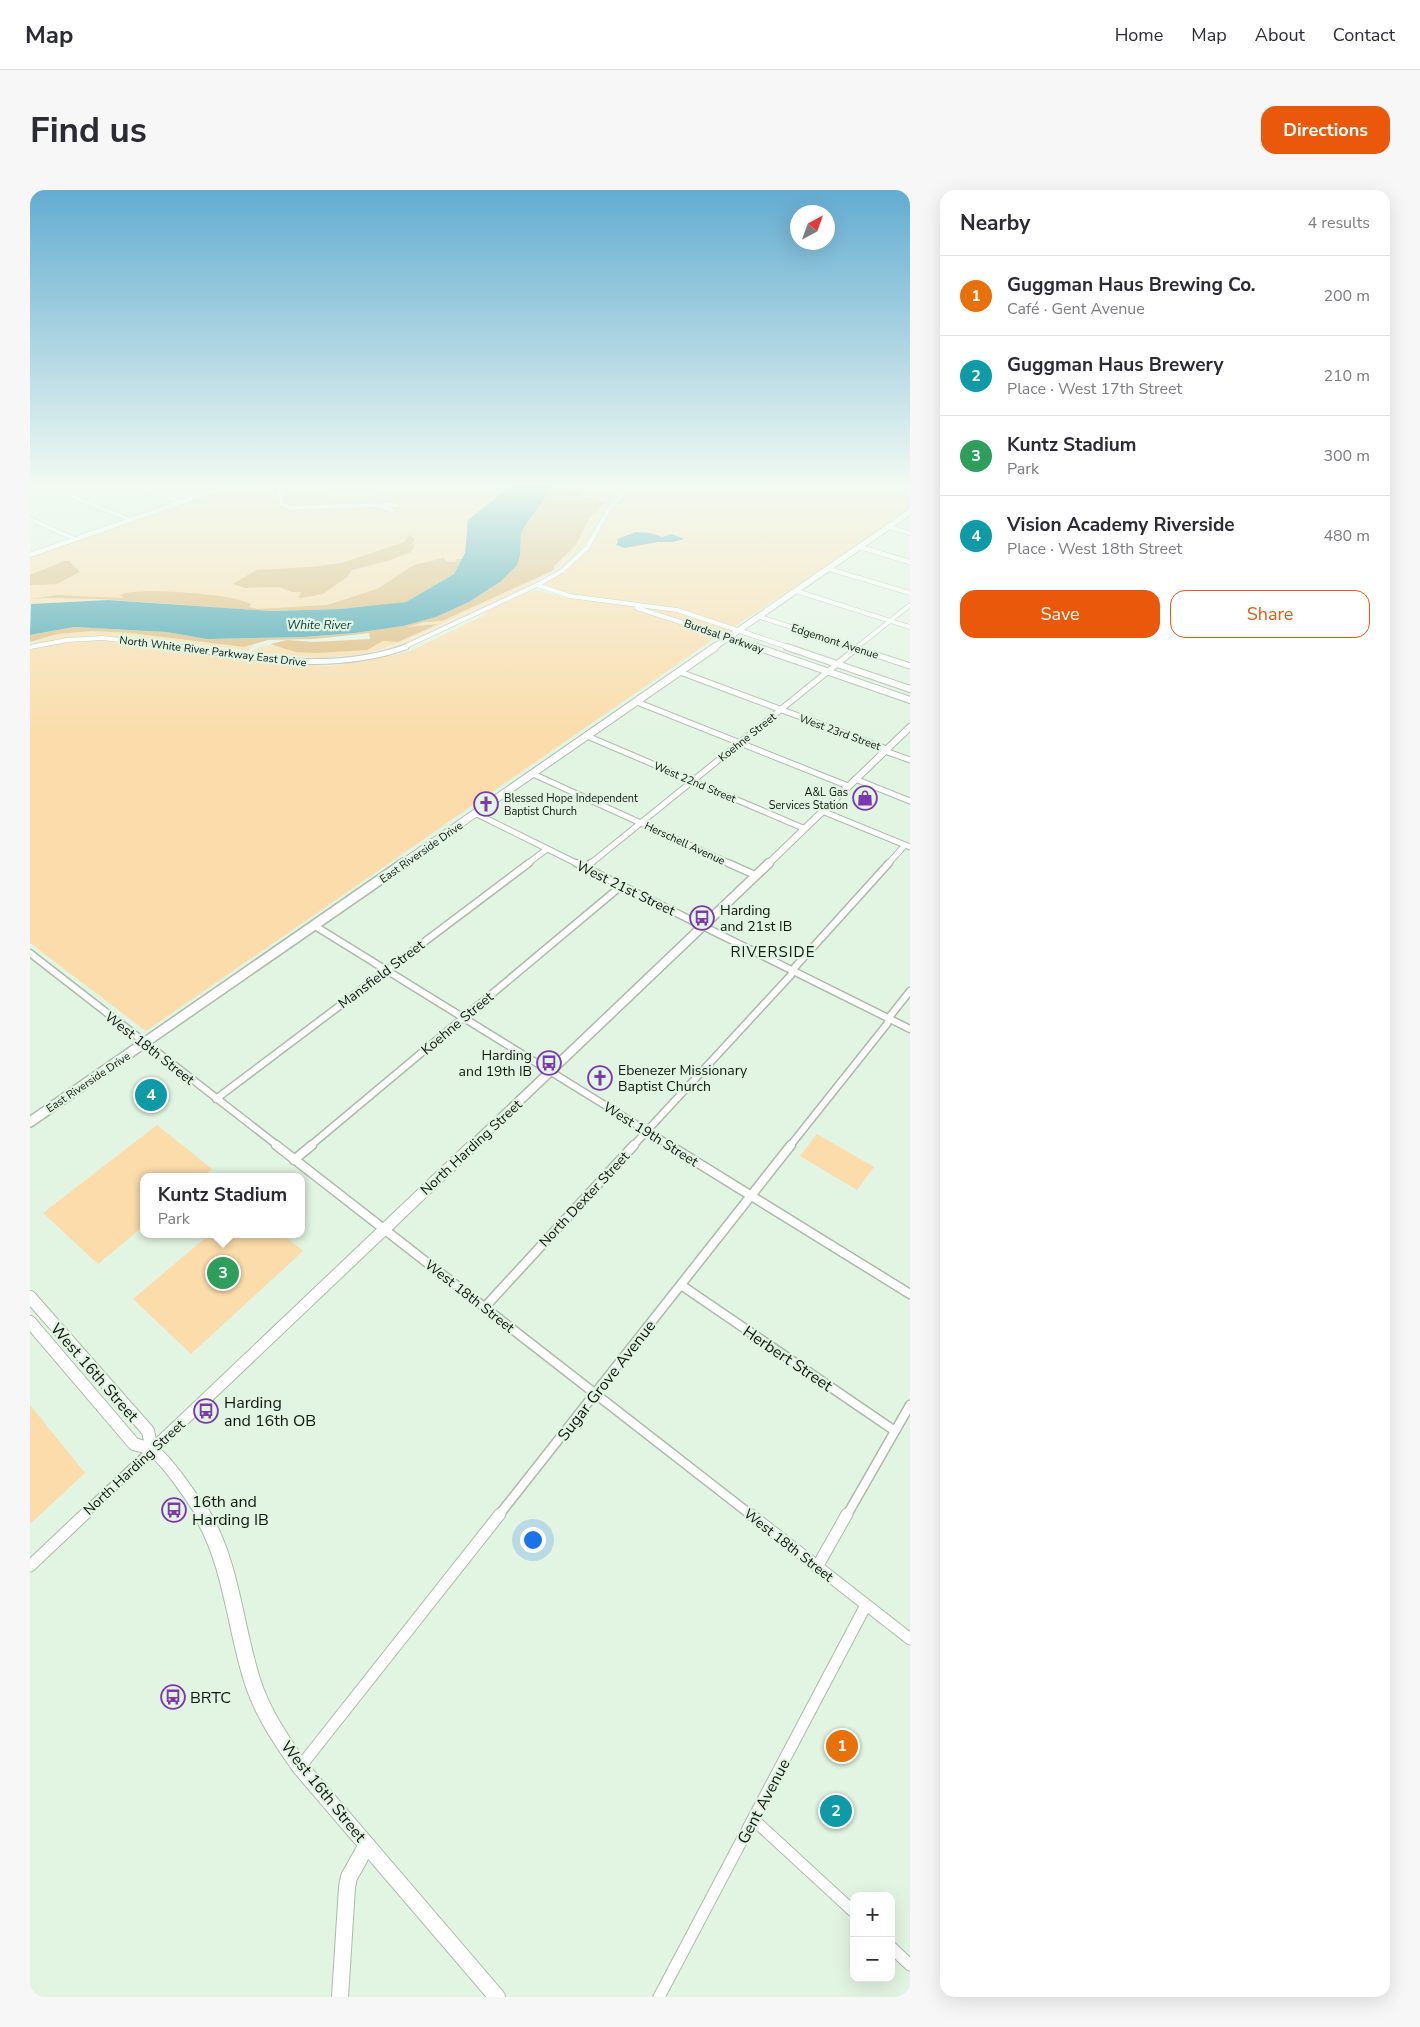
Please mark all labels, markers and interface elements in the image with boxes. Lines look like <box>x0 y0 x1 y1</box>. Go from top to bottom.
text: Map <box>25 19 73 51</box>
text: Home <box>1115 23 1163 47</box>
text: Map <box>1191 23 1227 47</box>
text: About <box>1255 23 1305 47</box>
text: Contact <box>1333 23 1395 47</box>
button: Directions <box>1261 106 1390 154</box>
text: Find us <box>30 107 147 154</box>
north arrow <box>790 205 835 250</box>
text: Nearby <box>960 209 1030 237</box>
text: 4 results <box>1308 212 1370 234</box>
text: Guggman Haus Brewing Co. <box>1007 272 1256 298</box>
text: 1 <box>971 285 981 307</box>
text: 200 m <box>1323 285 1370 307</box>
text: Café · Gent Avenue <box>1007 298 1145 320</box>
text: Guggman Haus Brewery <box>1007 352 1224 378</box>
text: 2 <box>971 365 981 387</box>
text: 210 m <box>1323 365 1370 387</box>
text: Place · West 17th Street <box>1007 378 1182 400</box>
text: Kuntz Stadium <box>1007 432 1137 458</box>
text: 3 <box>971 445 981 467</box>
text: 300 m <box>1323 445 1370 467</box>
text: Park <box>1007 458 1039 480</box>
text: Vision Academy Riverside <box>1007 512 1235 538</box>
text: 4 <box>971 525 981 547</box>
text: 480 m <box>1323 525 1370 547</box>
text: Place · West 18th Street <box>1007 538 1182 560</box>
button: Save <box>960 590 1160 638</box>
button: Share <box>1170 590 1370 638</box>
street label: Burdsal Parkway <box>682 616 766 657</box>
water label: White River <box>287 617 352 633</box>
street label: Edgemont Avenue <box>789 620 881 663</box>
street label: North White River Parkway East Drive <box>119 633 307 670</box>
street label: Koehne Street <box>715 709 779 765</box>
street label: West 23rd Street <box>797 711 883 754</box>
street label: West 22nd Street <box>651 758 738 807</box>
place label: A&L Gas Services Station <box>769 785 848 813</box>
shop icon: A&L Gas Services Station <box>852 785 878 811</box>
church icon: Blessed Hope Independent Baptist Church <box>473 791 499 817</box>
place label: Blessed Hope Independent Baptist Church <box>504 791 638 819</box>
street label: East Riverside Drive <box>377 818 466 887</box>
street label: Herschell Avenue <box>642 818 728 869</box>
street label: West 21st Street <box>573 856 678 921</box>
place label: Harding and 21st IB <box>720 901 792 936</box>
bus stop icon: Harding and 21st IB <box>689 905 715 931</box>
street label: Mansfield Street <box>334 936 428 1013</box>
district label: RIVERSIDE <box>731 942 815 962</box>
street label: Koehne Street <box>417 987 498 1059</box>
street label: West 18th Street <box>101 1007 198 1089</box>
place label: Harding and 19th IB <box>459 1046 532 1081</box>
street label: East Riverside Drive <box>43 1049 133 1116</box>
bus stop icon: Harding and 19th IB <box>536 1050 562 1076</box>
place label: Ebenezer Missionary Baptist Church <box>618 1061 748 1096</box>
church icon: Ebenezer Missionary Baptist Church <box>587 1065 613 1091</box>
pin: 4 <box>135 1076 167 1114</box>
street label: North Harding Street <box>416 1095 526 1199</box>
street label: West 19th Street <box>600 1098 702 1171</box>
street label: North Dexter Street <box>535 1147 634 1251</box>
popup <box>140 1173 305 1238</box>
text: Kuntz Stadium <box>158 1182 287 1208</box>
text: Park <box>158 1208 190 1230</box>
pin: 3 <box>207 1254 239 1292</box>
street label: West 18th Street <box>421 1255 518 1337</box>
street label: Sugar Grove Avenue <box>553 1316 661 1446</box>
street label: West 16th Street <box>45 1319 144 1427</box>
street label: Herbert Street <box>738 1321 837 1397</box>
place label: Harding and 16th OB <box>224 1392 316 1432</box>
bus stop icon: Harding and 16th OB <box>193 1398 219 1424</box>
street label: North Harding Street <box>79 1415 189 1519</box>
place label: 16th and Harding IB <box>192 1491 269 1531</box>
bus stop icon: 16th and Harding IB <box>161 1497 187 1523</box>
street label: West 18th Street <box>740 1504 837 1586</box>
your location <box>520 1527 546 1553</box>
bus stop icon: BRTC <box>160 1684 186 1710</box>
place label: BRTC <box>190 1687 231 1709</box>
pin: 1 <box>826 1727 858 1765</box>
street label: West 16th Street <box>276 1736 371 1847</box>
street label: Gent Avenue <box>732 1755 796 1848</box>
pin: 2 <box>820 1792 852 1830</box>
map controls <box>850 1892 895 1982</box>
button: + <box>850 1892 895 1937</box>
button: − <box>850 1937 895 1982</box>

